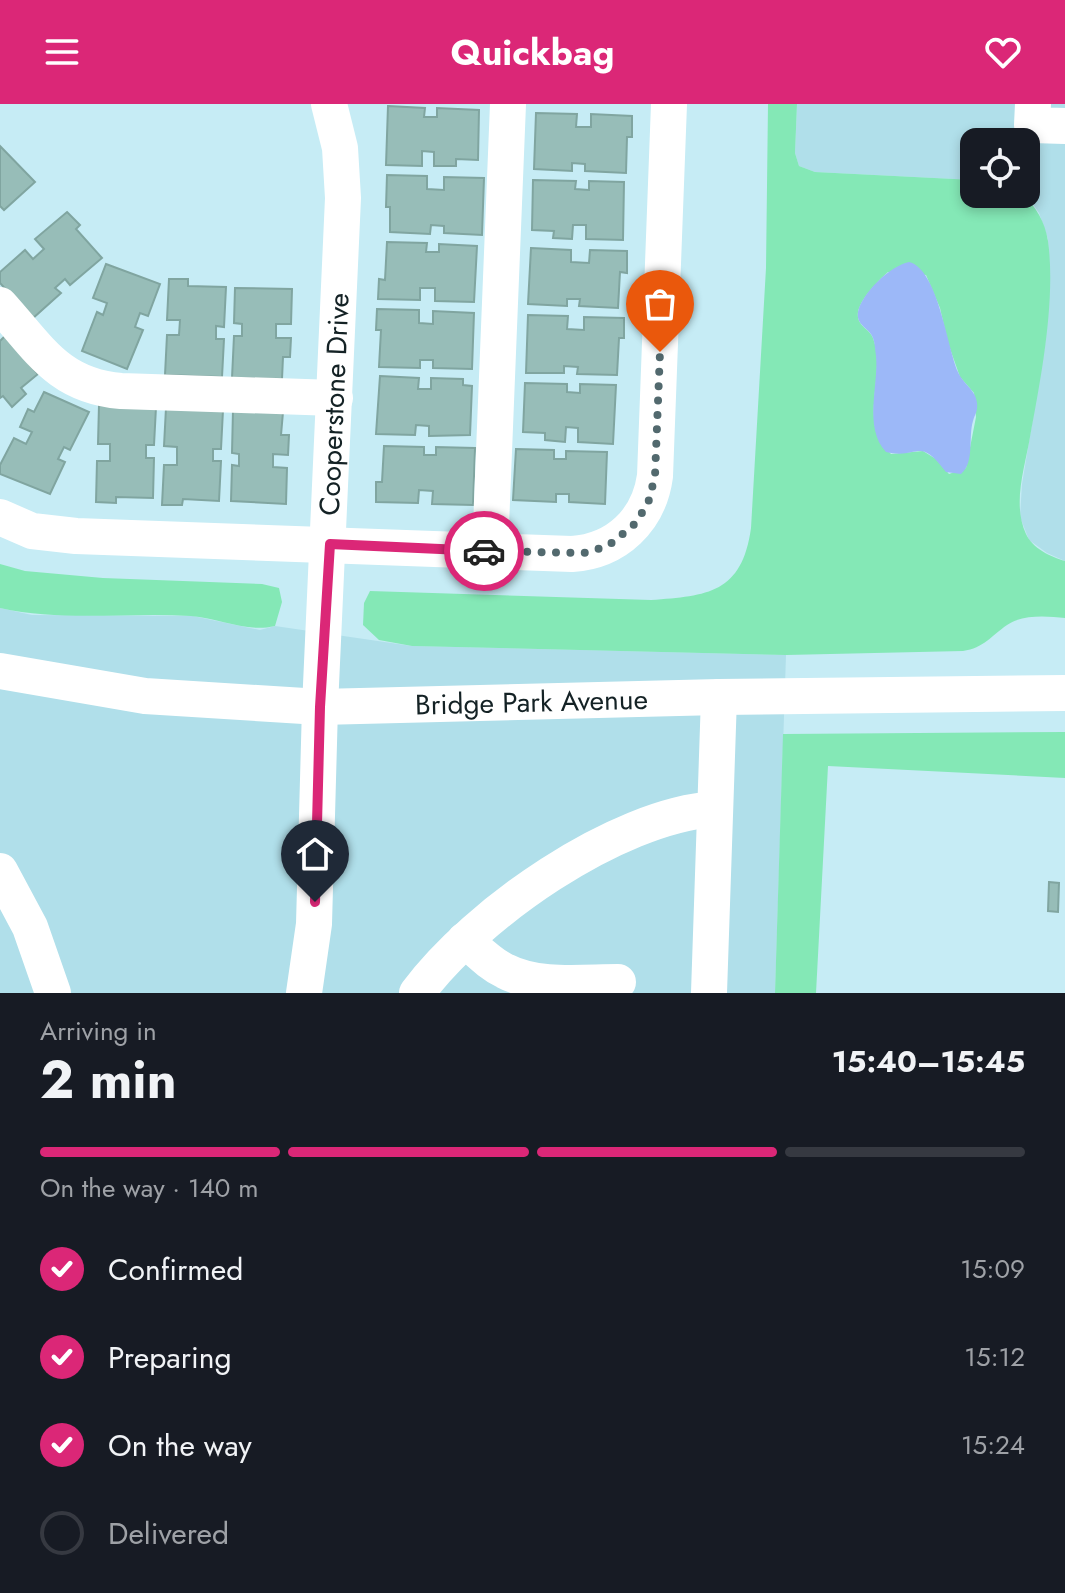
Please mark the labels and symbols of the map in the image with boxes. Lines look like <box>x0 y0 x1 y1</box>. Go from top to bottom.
pin <box>626 270 694 352</box>
street label: Cooperstone Drive <box>309 292 360 516</box>
courier <box>444 511 524 591</box>
street label: Bridge Park Avenue <box>415 679 648 726</box>
pin <box>281 820 349 902</box>

